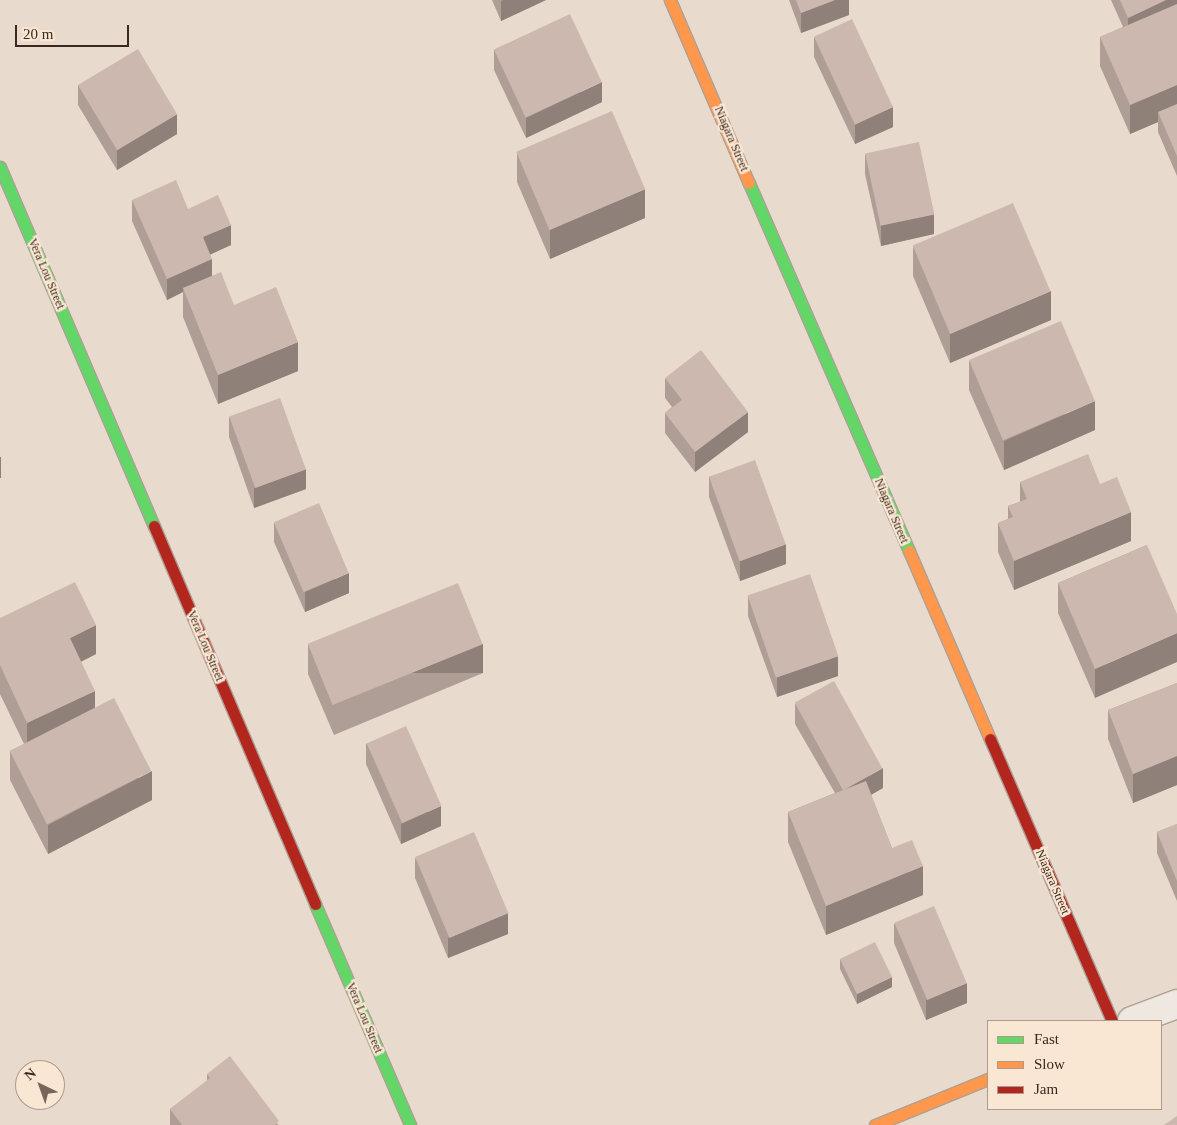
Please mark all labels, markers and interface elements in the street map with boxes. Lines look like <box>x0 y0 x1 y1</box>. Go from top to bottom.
scale bar <box>18 15 131 47</box>
text: 20 m <box>23 26 53 42</box>
street label: Niagara Street <box>711 104 751 174</box>
street label: Vera Lou Street <box>25 237 67 311</box>
street label: Niagara Street <box>871 476 911 546</box>
street label: Vera Lou Street <box>184 609 226 683</box>
street label: Niagara Street <box>1032 847 1072 917</box>
street label: Vera Lou Street <box>343 981 385 1055</box>
legend <box>987 1020 1162 1110</box>
text: Fast <box>1034 1031 1059 1047</box>
text: Slow <box>1034 1056 1065 1072</box>
north arrow <box>15 1060 65 1110</box>
text: N <box>22 1065 39 1083</box>
text: Jam <box>1034 1081 1058 1097</box>

